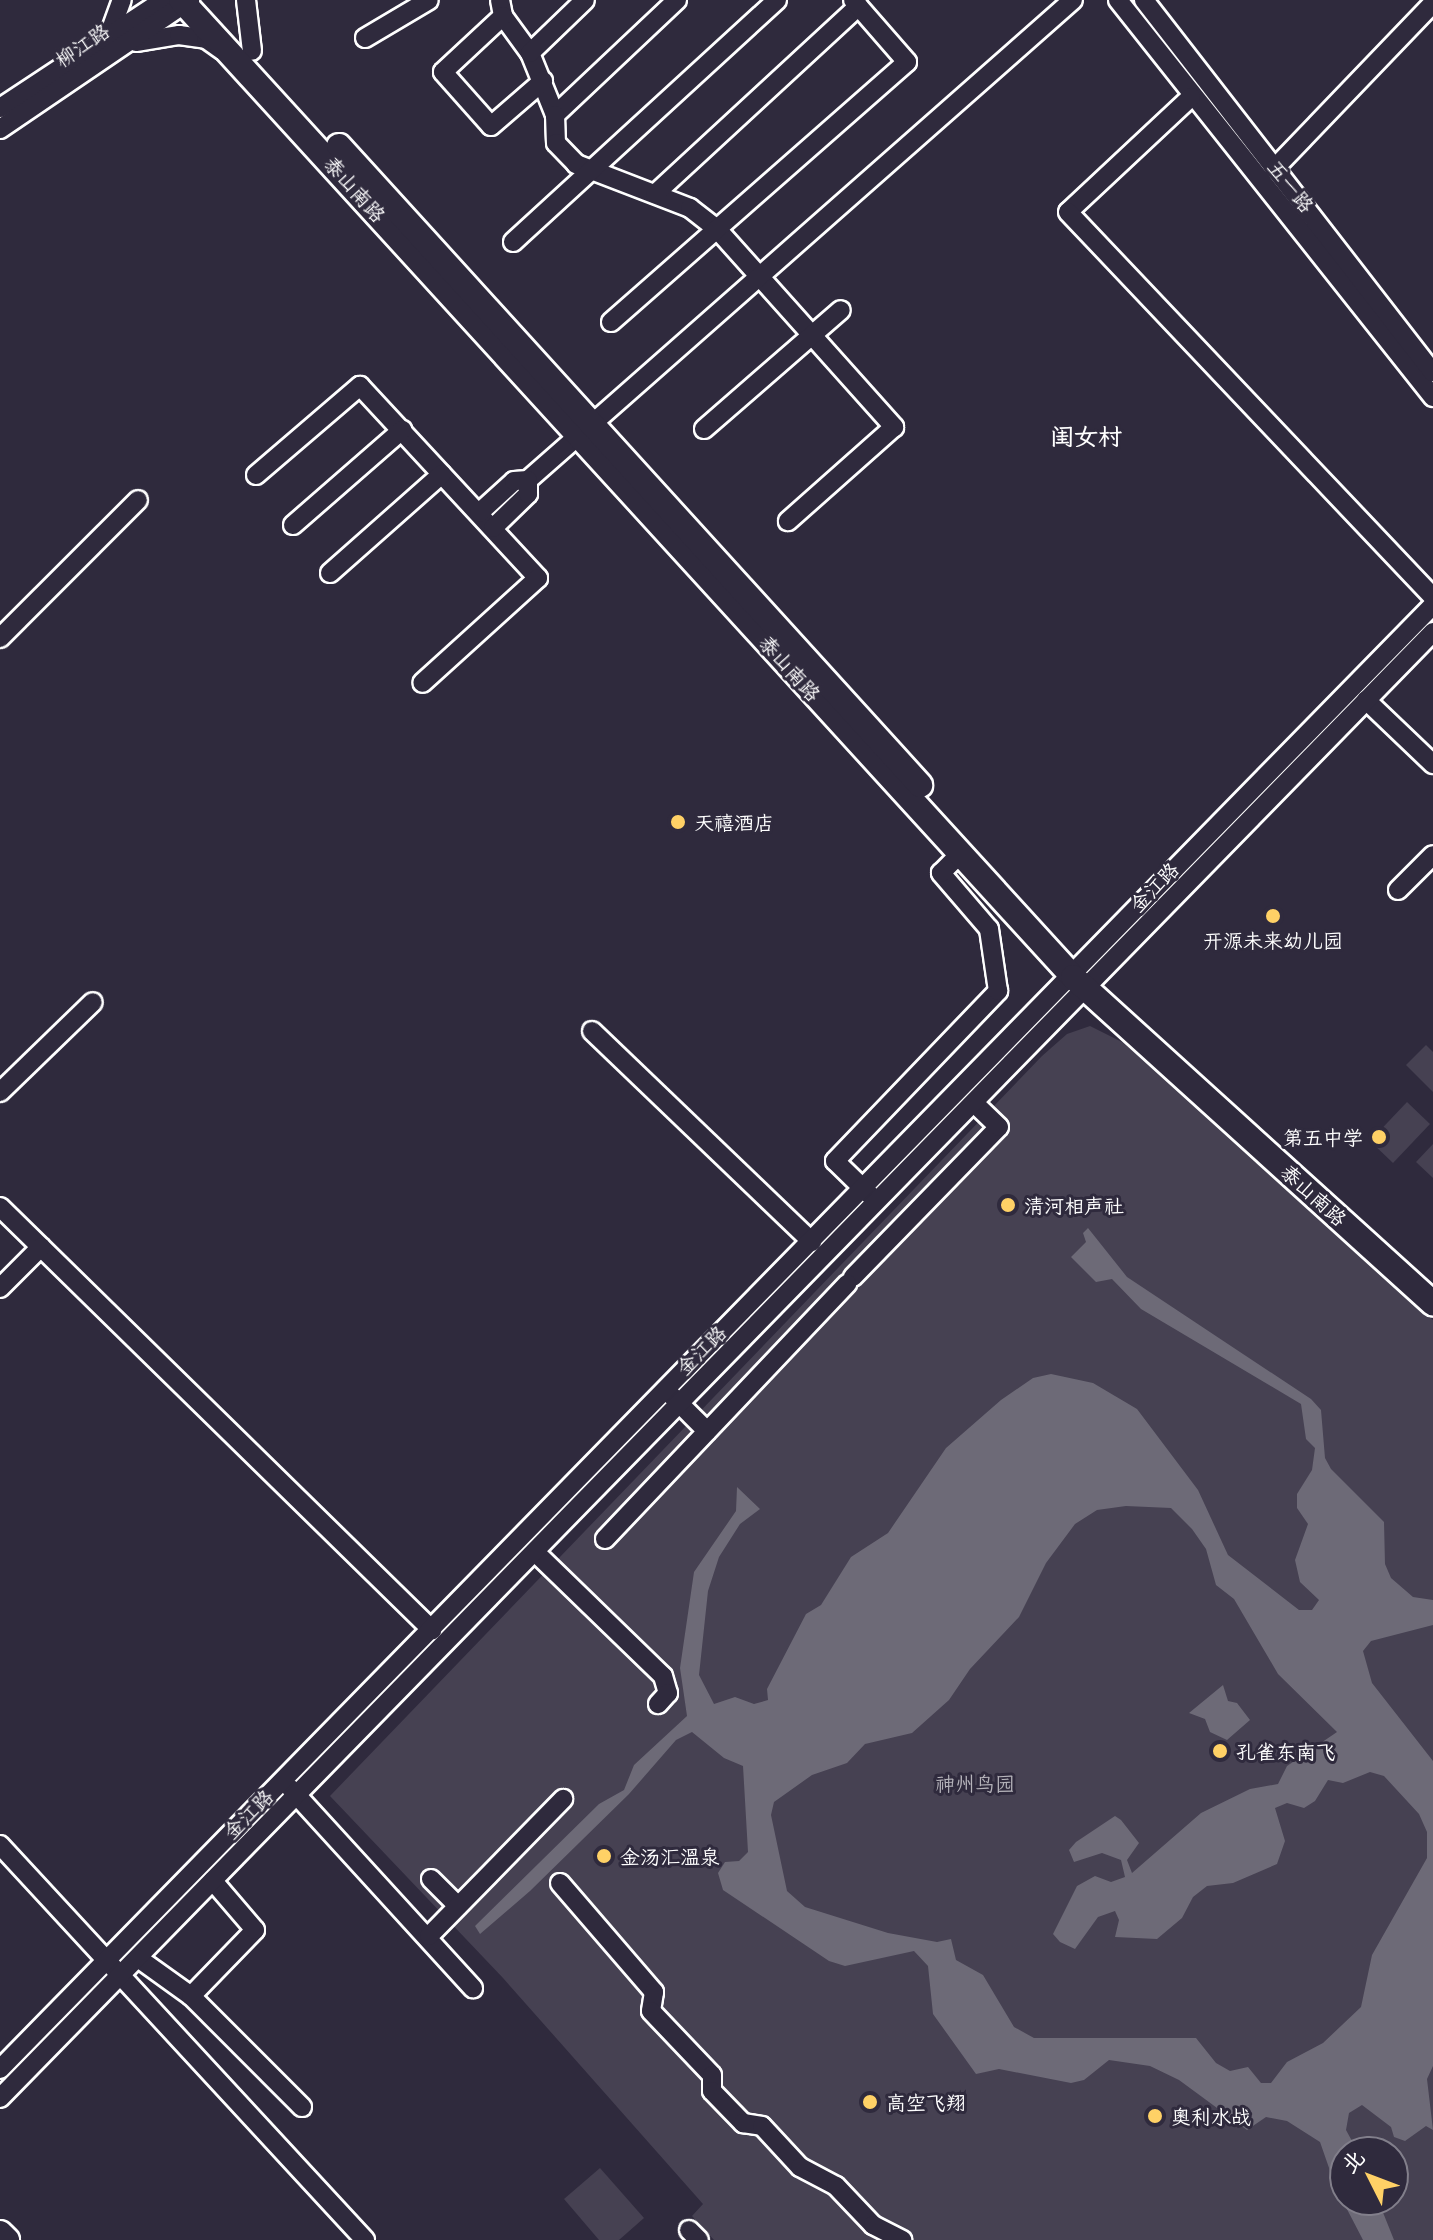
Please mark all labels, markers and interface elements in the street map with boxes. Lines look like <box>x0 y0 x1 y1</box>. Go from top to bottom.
street label: 柳江路 <box>50 18 114 72</box>
street label: 泰山南路 <box>319 151 391 227</box>
street label: 五一路 <box>1263 155 1319 217</box>
district label: 闺女村 <box>1050 423 1122 451</box>
street label: 泰山南路 <box>754 630 826 706</box>
place label: 天禧酒店 <box>694 810 774 834</box>
marker: 天禧酒店 <box>669 813 687 831</box>
street label: 金江路 <box>1125 857 1183 917</box>
marker: 开源未来幼儿园 <box>1264 907 1282 925</box>
place label: 开源未来幼儿园 <box>1203 928 1343 952</box>
place label: 第五中学 <box>1283 1125 1363 1149</box>
marker: 第五中学 <box>1370 1128 1388 1146</box>
street label: 泰山南路 <box>1276 1159 1352 1231</box>
place label: 清河相声社 <box>1024 1193 1124 1217</box>
marker: 清河相声社 <box>999 1196 1017 1214</box>
street label: 金江路 <box>671 1320 731 1380</box>
place label: 孔雀东南飞 <box>1236 1739 1336 1763</box>
marker: 孔雀东南飞 <box>1211 1742 1229 1760</box>
park label: 神州鸟园 <box>935 1771 1015 1795</box>
street label: 金江路 <box>218 1784 278 1844</box>
place label: 金汤汇温泉 <box>620 1844 720 1868</box>
marker: 金汤汇温泉 <box>595 1847 613 1865</box>
place label: 高空飞翔 <box>886 2090 966 2114</box>
marker: 高空飞翔 <box>861 2093 879 2111</box>
place label: 奥利水战 <box>1171 2104 1251 2128</box>
marker: 奥利水战 <box>1146 2107 1164 2125</box>
north arrow <box>1329 2136 1409 2216</box>
text: 北 <box>1335 2144 1370 2179</box>

